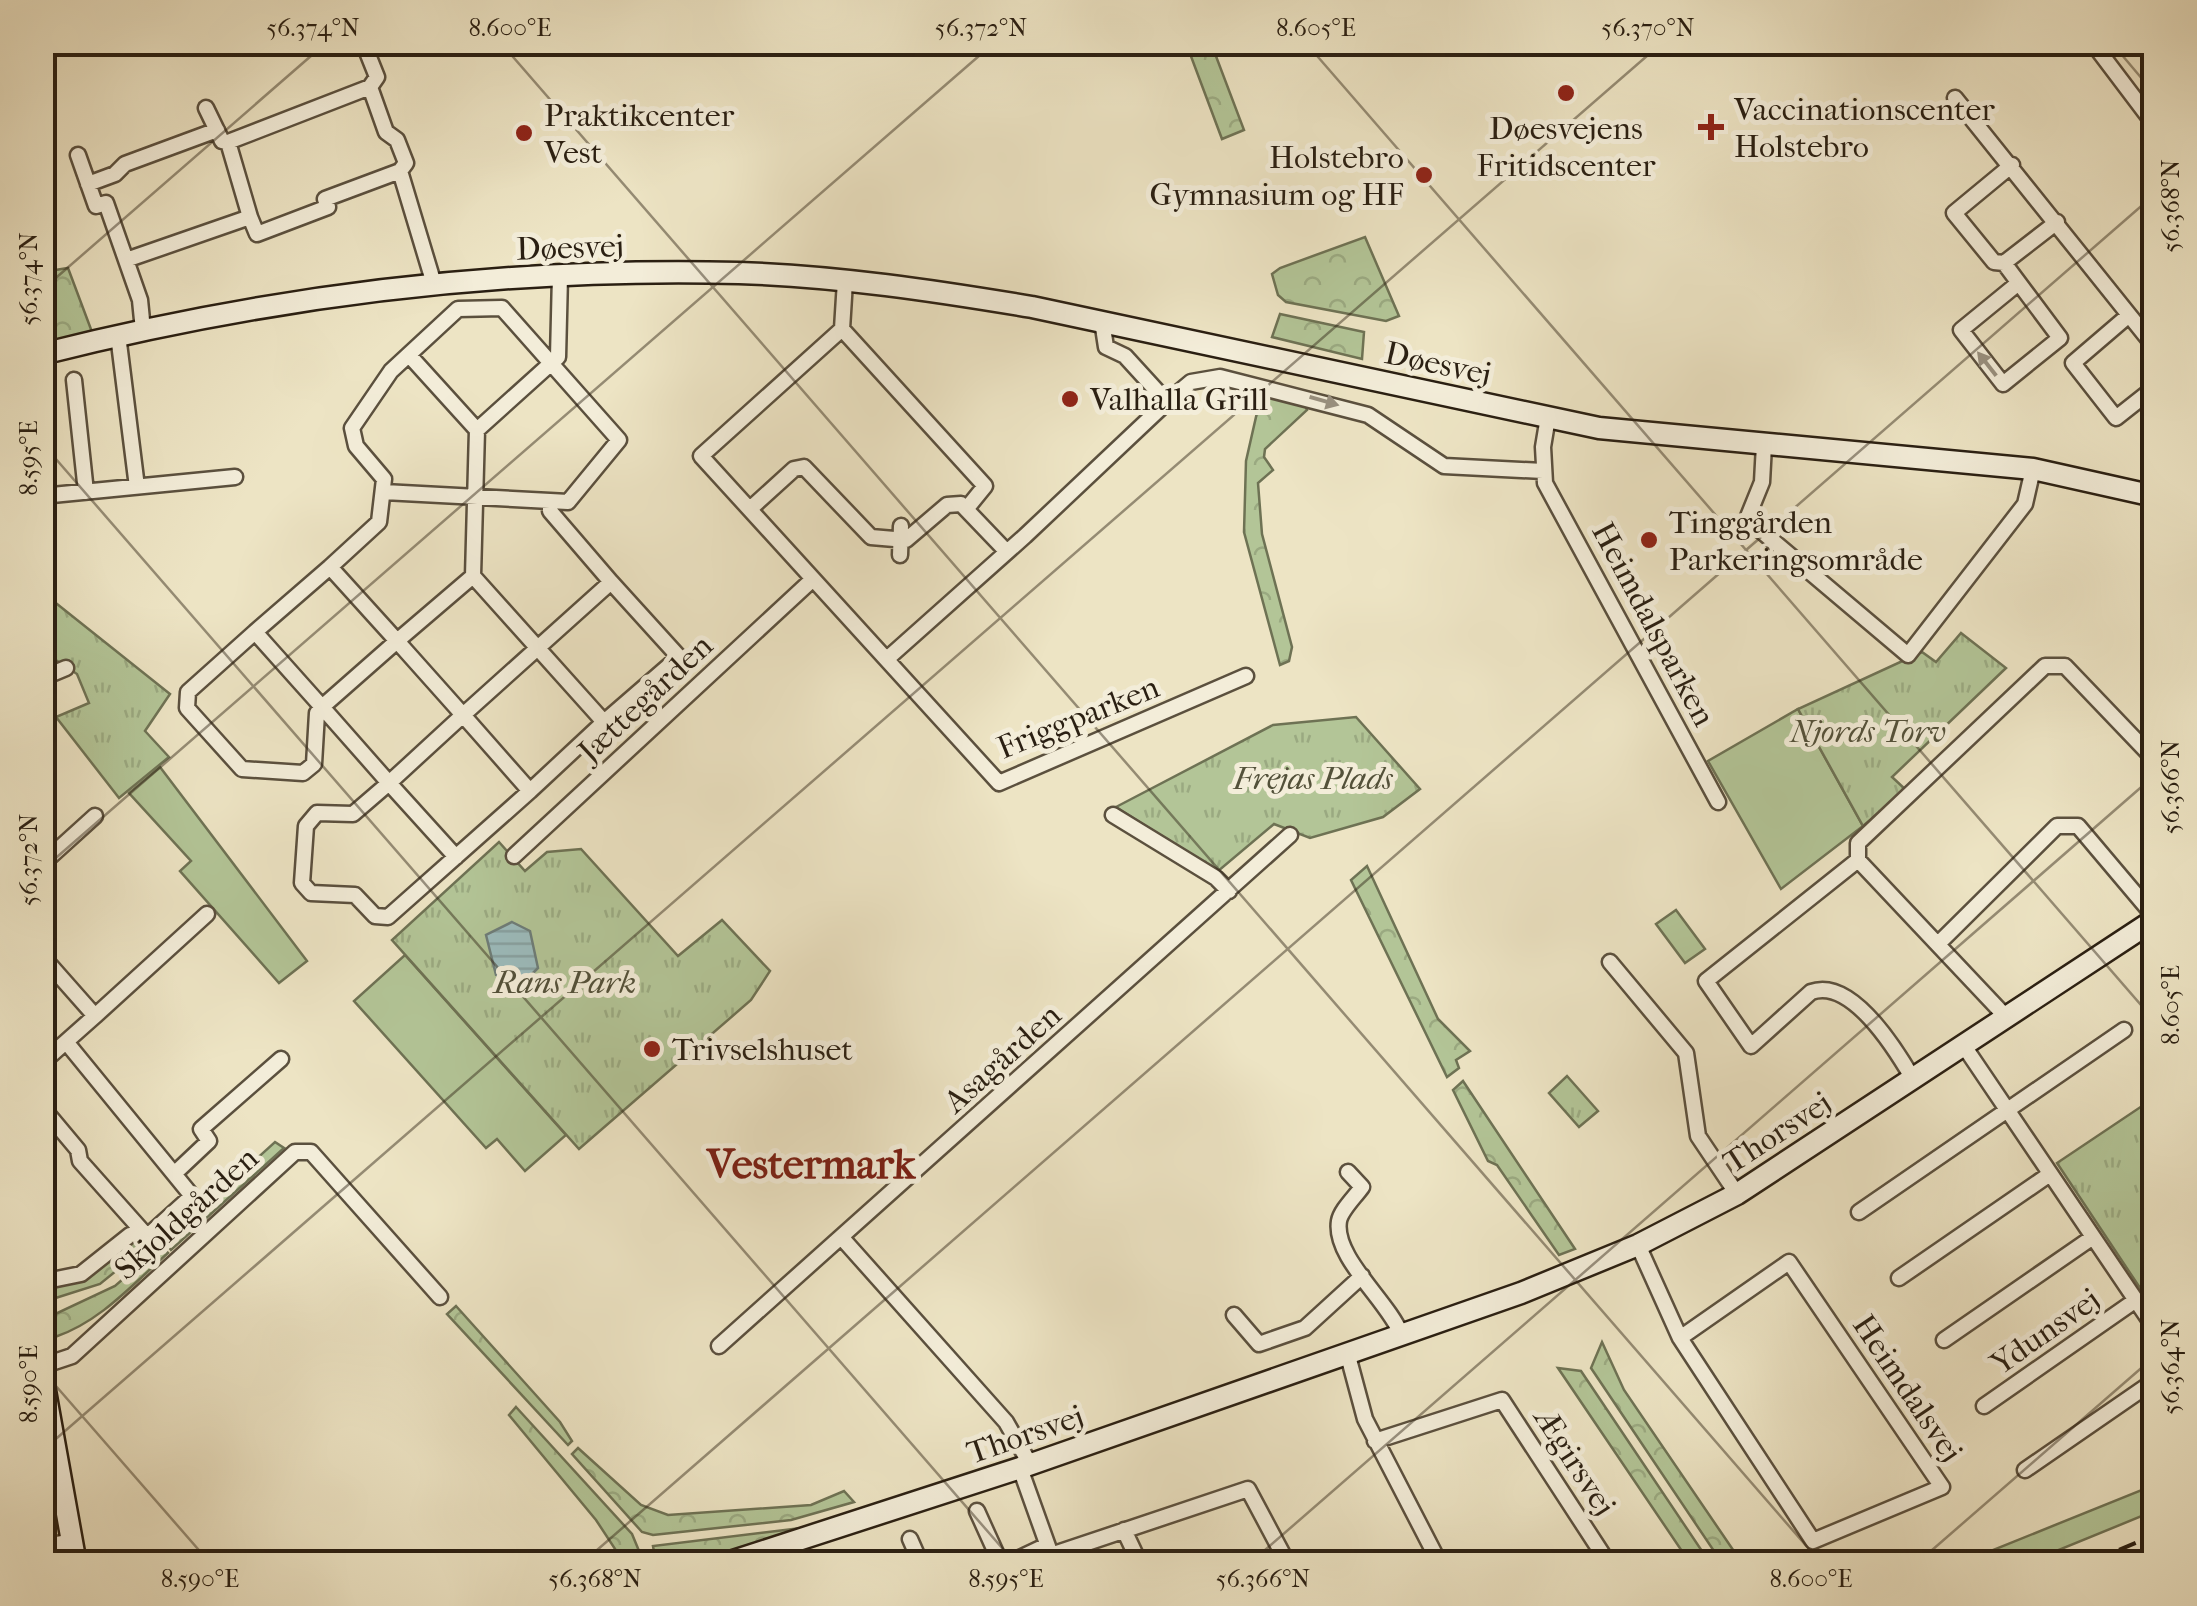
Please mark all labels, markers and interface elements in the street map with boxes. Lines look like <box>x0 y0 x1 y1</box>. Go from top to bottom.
text: 56.374°N <box>266 13 360 42</box>
text: 8.600°E <box>469 13 551 42</box>
text: 56.372°N <box>935 13 1027 42</box>
text: 8.605°E <box>1276 13 1356 42</box>
text: 56.370°N <box>1601 13 1695 42</box>
marker: Døesvejens Fritidscenter <box>1555 82 1577 104</box>
place label: Vaccinationscenter Holstebro <box>1733 91 1995 165</box>
place label: Praktikcenter Vest <box>543 97 735 171</box>
place label: Døesvejens Fritidscenter <box>1476 110 1656 184</box>
marker: Vaccinationscenter Holstebro <box>1698 114 1724 140</box>
marker: Praktikcenter Vest <box>513 122 535 144</box>
place label: Holstebro Gymnasium og HF <box>1149 139 1404 213</box>
text: 56.368°N <box>2156 159 2185 253</box>
marker: Holstebro Gymnasium og HF <box>1413 164 1435 186</box>
street label: Døesvej <box>516 227 624 268</box>
text: 56.374°N <box>14 232 43 326</box>
street label: Døesvej <box>1381 334 1494 393</box>
one-way arrow <box>1977 352 1998 378</box>
place label: Valhalla Grill <box>1089 381 1268 418</box>
marker: Valhalla Grill <box>1059 388 1081 410</box>
one-way arrow <box>1309 394 1339 409</box>
text: 8.595°E <box>14 420 43 496</box>
place label: Tinggården Parkeringsområde <box>1669 504 1923 578</box>
street label: Heimdalsparken <box>1584 516 1723 733</box>
marker: Tinggården Parkeringsområde <box>1638 529 1660 551</box>
street label: Jættegården <box>568 627 720 772</box>
street label: Friggparken <box>992 668 1165 767</box>
park label: Njords Torv <box>1789 713 1946 750</box>
text: 56.366°N <box>2156 740 2185 834</box>
park label: Frejas Plads <box>1233 760 1394 797</box>
text: 56.372°N <box>14 814 43 906</box>
park label: Rans Park <box>492 964 636 1001</box>
text: 8.605°E <box>2156 965 2185 1045</box>
street label: Asagården <box>935 996 1069 1122</box>
place label: Trivselshuset <box>672 1031 853 1068</box>
marker: Trivselshuset <box>641 1038 663 1060</box>
street label: Thorsvej <box>1717 1084 1838 1181</box>
street label: Skjoldgården <box>107 1139 266 1287</box>
district label: Vestermark <box>706 1140 917 1189</box>
street label: Ydunsvej <box>1983 1281 2107 1383</box>
street label: Heimdalsvej <box>1845 1308 1970 1469</box>
text: 56.364°N <box>2156 1319 2185 1415</box>
text: 8.590°E <box>14 1345 43 1423</box>
street label: Thorsvej <box>962 1397 1088 1472</box>
street label: Ægirsvej <box>1525 1399 1623 1522</box>
text: 8.590°E <box>161 1564 239 1593</box>
text: 56.368°N <box>548 1564 642 1593</box>
text: 8.595°E <box>968 1564 1044 1593</box>
text: 56.366°N <box>1216 1564 1310 1593</box>
text: 8.600°E <box>1770 1564 1852 1593</box>

